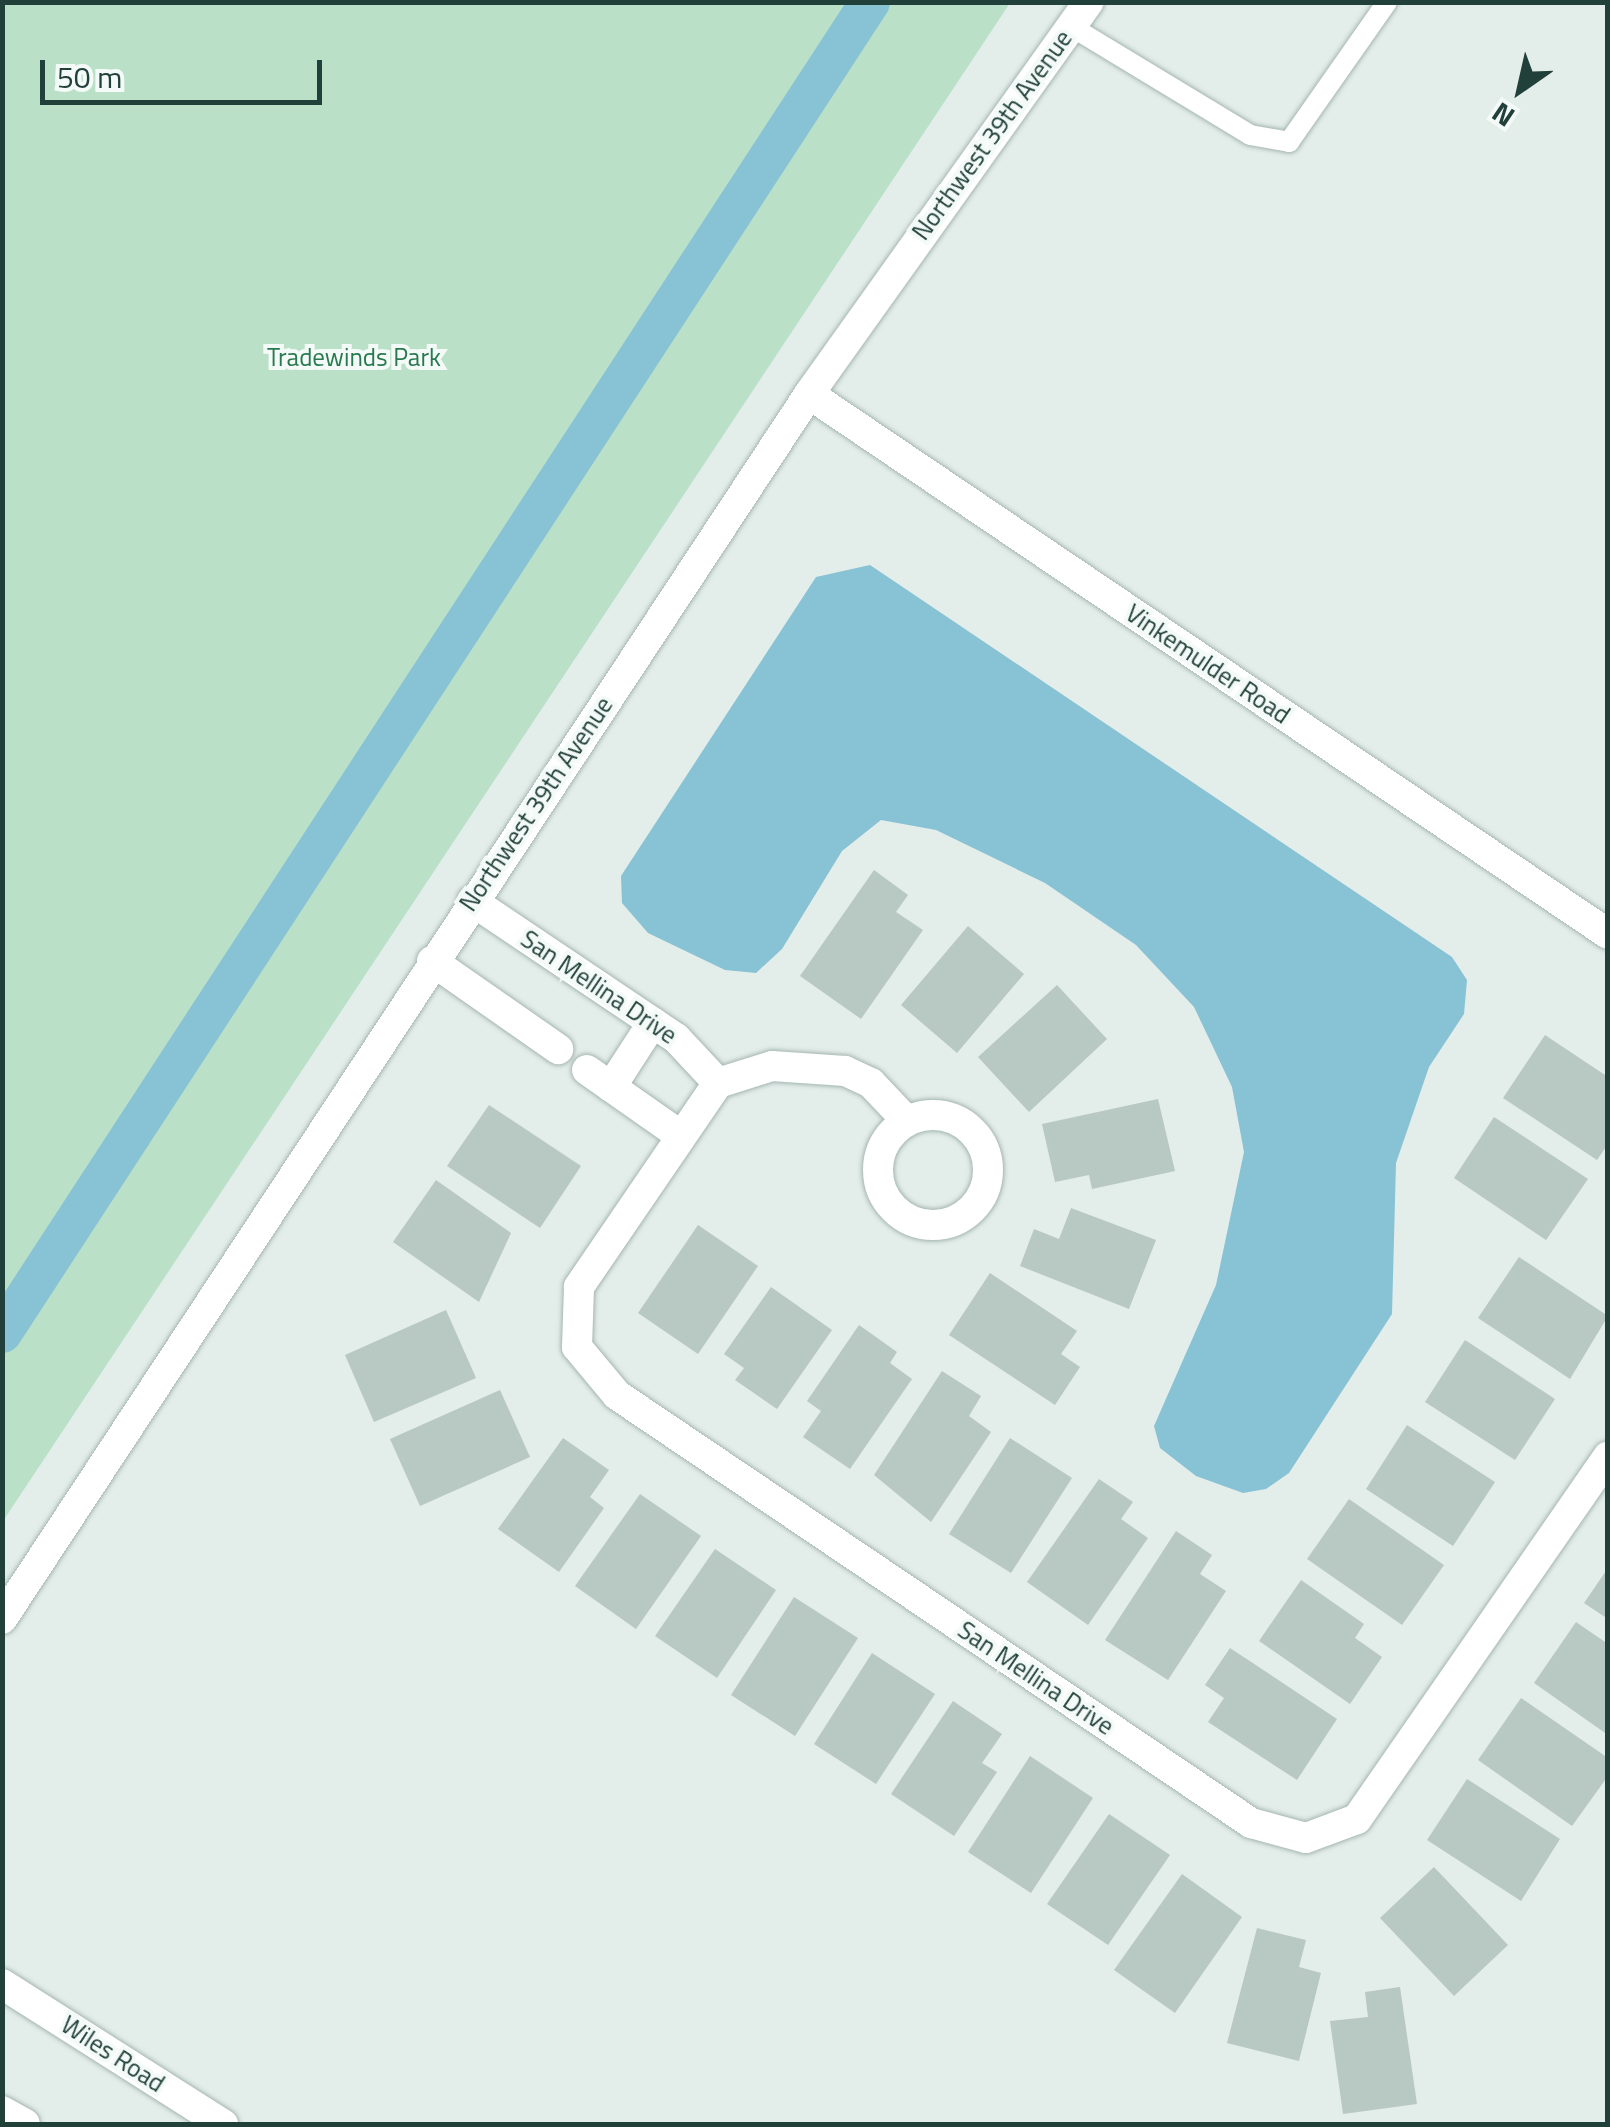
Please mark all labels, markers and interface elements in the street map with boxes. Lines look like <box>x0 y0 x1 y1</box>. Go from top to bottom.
street label: Northwest 39th Avenue <box>906 24 1078 246</box>
scale bar <box>45 40 328 102</box>
north arrow <box>1470 40 1570 140</box>
text: 50 m <box>57 54 122 100</box>
text: N <box>1483 92 1523 139</box>
park label: Tradewinds Park <box>267 342 441 372</box>
street label: Vinkemulder Road <box>1120 598 1296 730</box>
street label: Northwest 39th Avenue <box>453 691 619 917</box>
street label: San Mellina Drive <box>515 924 683 1050</box>
street label: San Mellina Drive <box>952 1615 1120 1741</box>
street label: Wiles Road <box>56 2009 170 2099</box>

